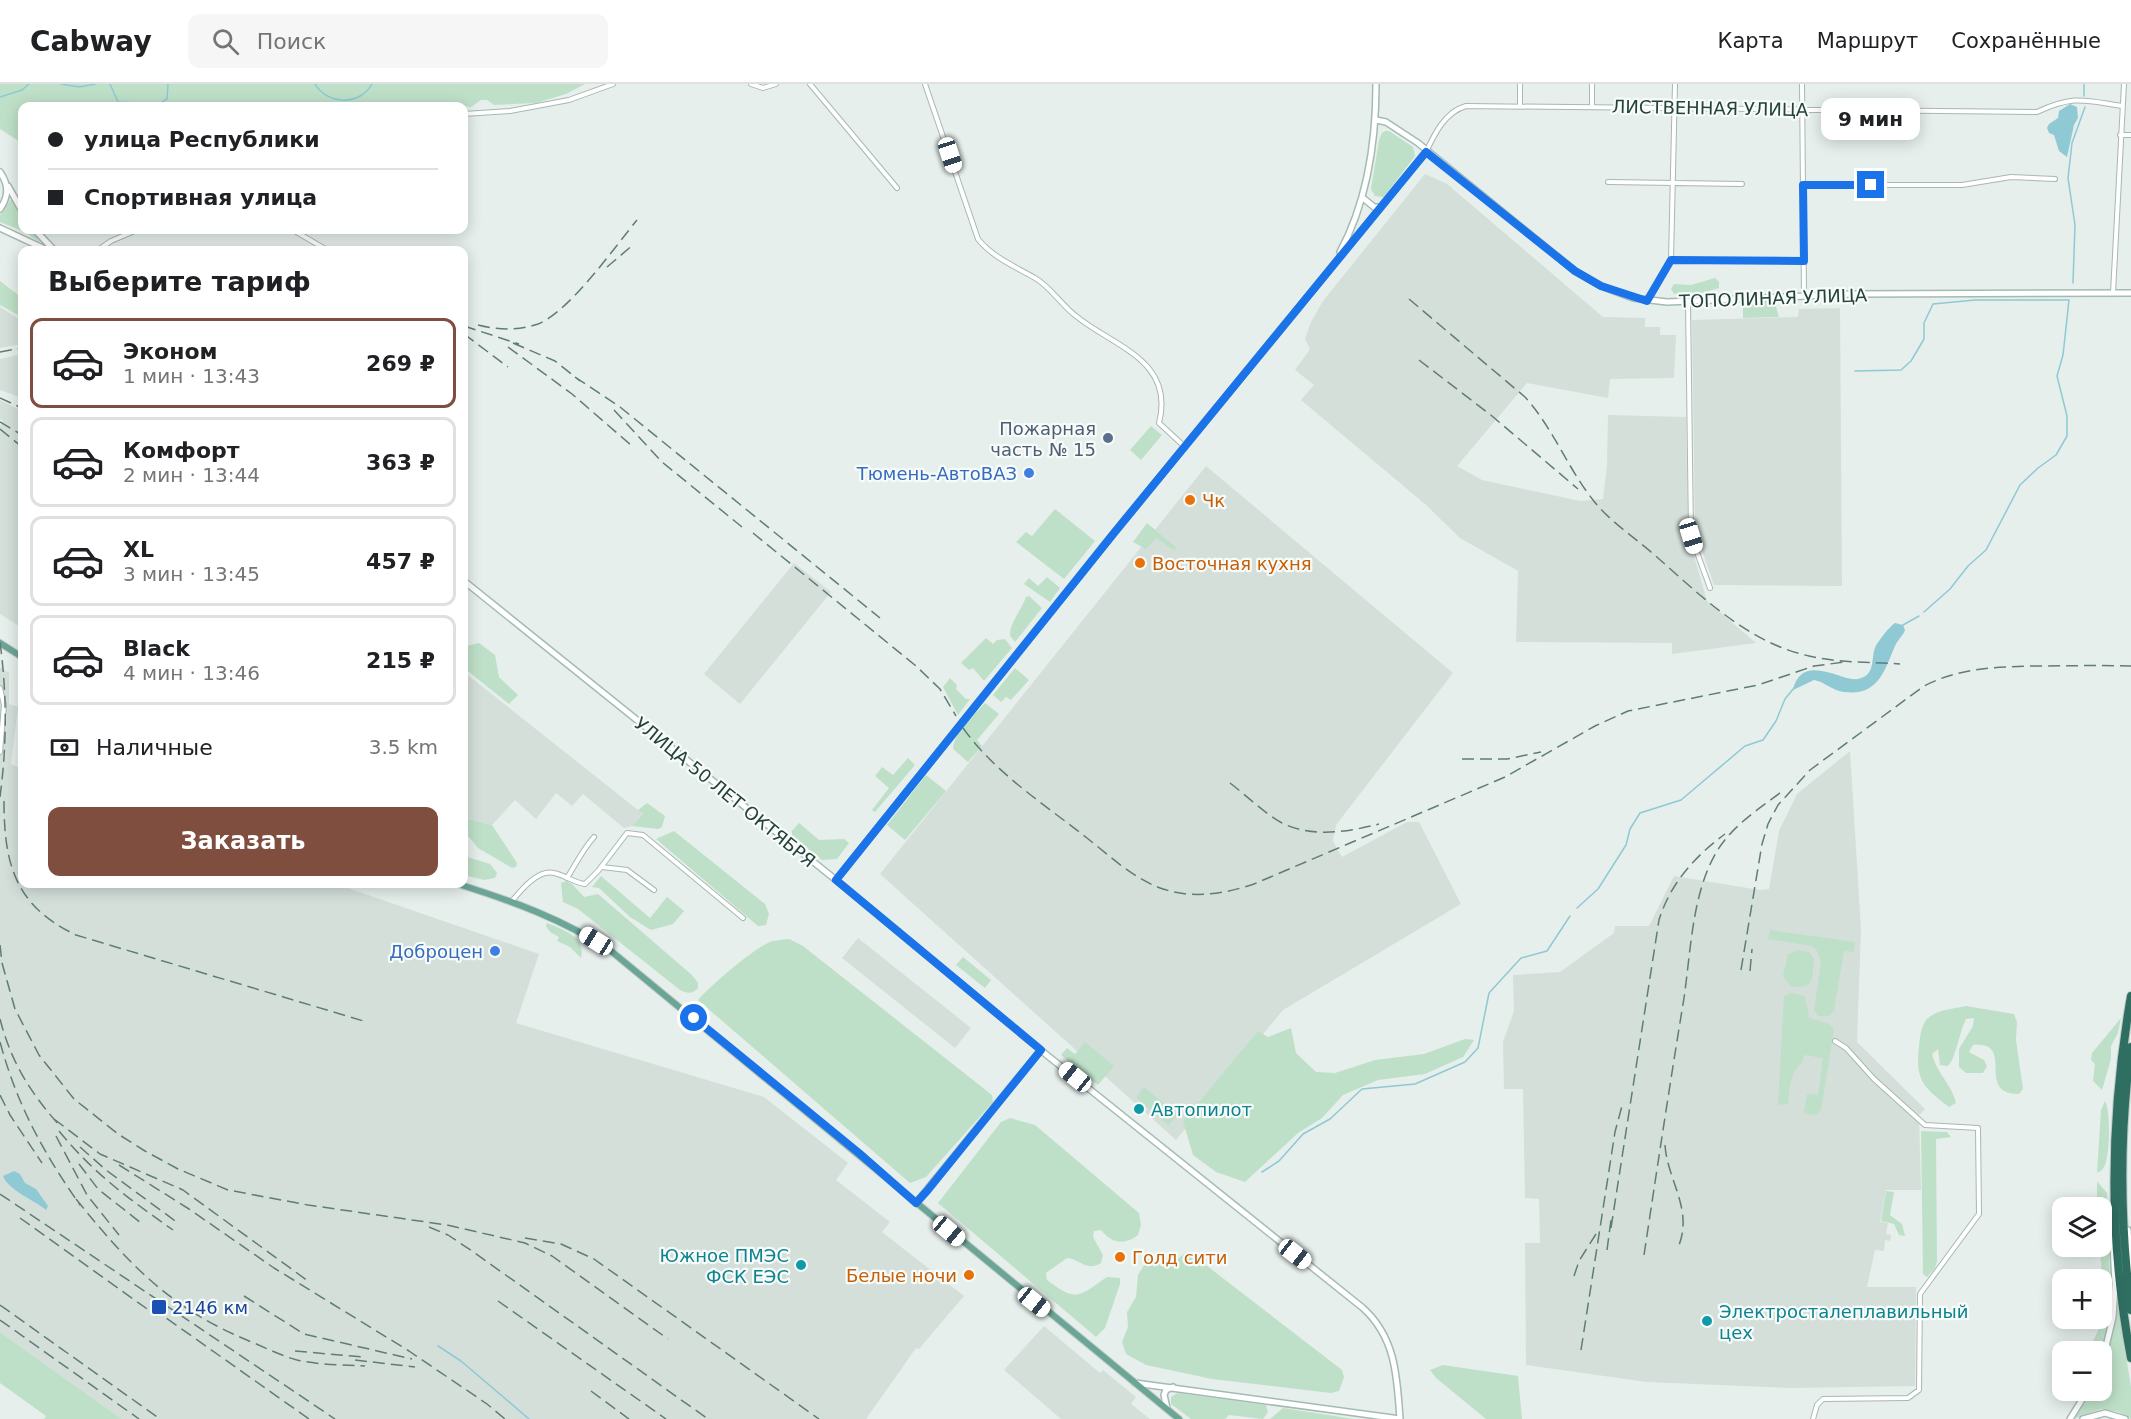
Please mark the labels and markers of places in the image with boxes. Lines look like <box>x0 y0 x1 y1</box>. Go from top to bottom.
place label: Пожарная часть № 15 <box>990 418 1096 460</box>
marker: Пожарная часть № 15 <box>1101 431 1115 445</box>
place label: Тюмень-АвтоВАЗ <box>856 463 1017 484</box>
marker: Тюмень-АвтоВАЗ <box>1022 466 1036 480</box>
place label: Чк <box>1202 490 1225 511</box>
marker: Чк <box>1183 493 1197 507</box>
place label: Восточная кухня <box>1152 553 1312 574</box>
marker: Восточная кухня <box>1133 556 1147 570</box>
place label: Доброцен <box>389 941 483 962</box>
marker: Доброцен <box>488 944 502 958</box>
place label: Автопилот <box>1151 1099 1252 1120</box>
marker: Автопилот <box>1132 1102 1146 1116</box>
place label: Южное ПМЭС ФСК ЕЭС <box>660 1245 789 1287</box>
place label: Голд сити <box>1132 1247 1227 1268</box>
marker: Голд сити <box>1113 1250 1127 1264</box>
marker: Южное ПМЭС ФСК ЕЭС <box>794 1258 808 1272</box>
place label: Белые ночи <box>846 1265 957 1286</box>
marker: Белые ночи <box>962 1268 976 1282</box>
place label: 2146 км <box>172 1297 248 1318</box>
marker: 2146 км <box>150 1298 168 1316</box>
place label: Электросталеплавильный цех <box>1719 1301 1968 1343</box>
marker: Электросталеплавильный цех <box>1700 1314 1714 1328</box>

